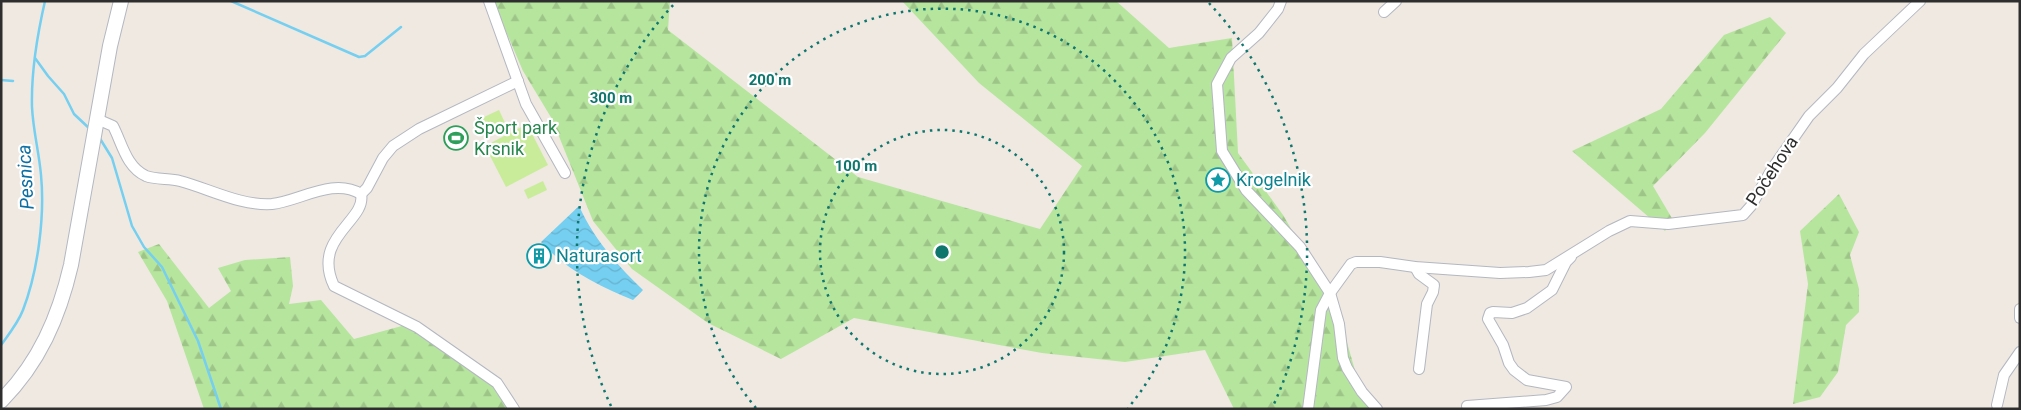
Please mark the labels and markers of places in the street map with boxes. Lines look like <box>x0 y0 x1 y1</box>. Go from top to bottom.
place label: Šport park Krsnik <box>474 117 558 159</box>
sports icon: Šport park Krsnik <box>443 125 469 151</box>
place icon: Krogelnik <box>1205 167 1231 193</box>
place label: Krogelnik <box>1236 169 1312 190</box>
building icon: Naturasort <box>526 243 552 269</box>
centre of rings <box>933 243 951 261</box>
place label: Naturasort <box>556 245 642 266</box>

